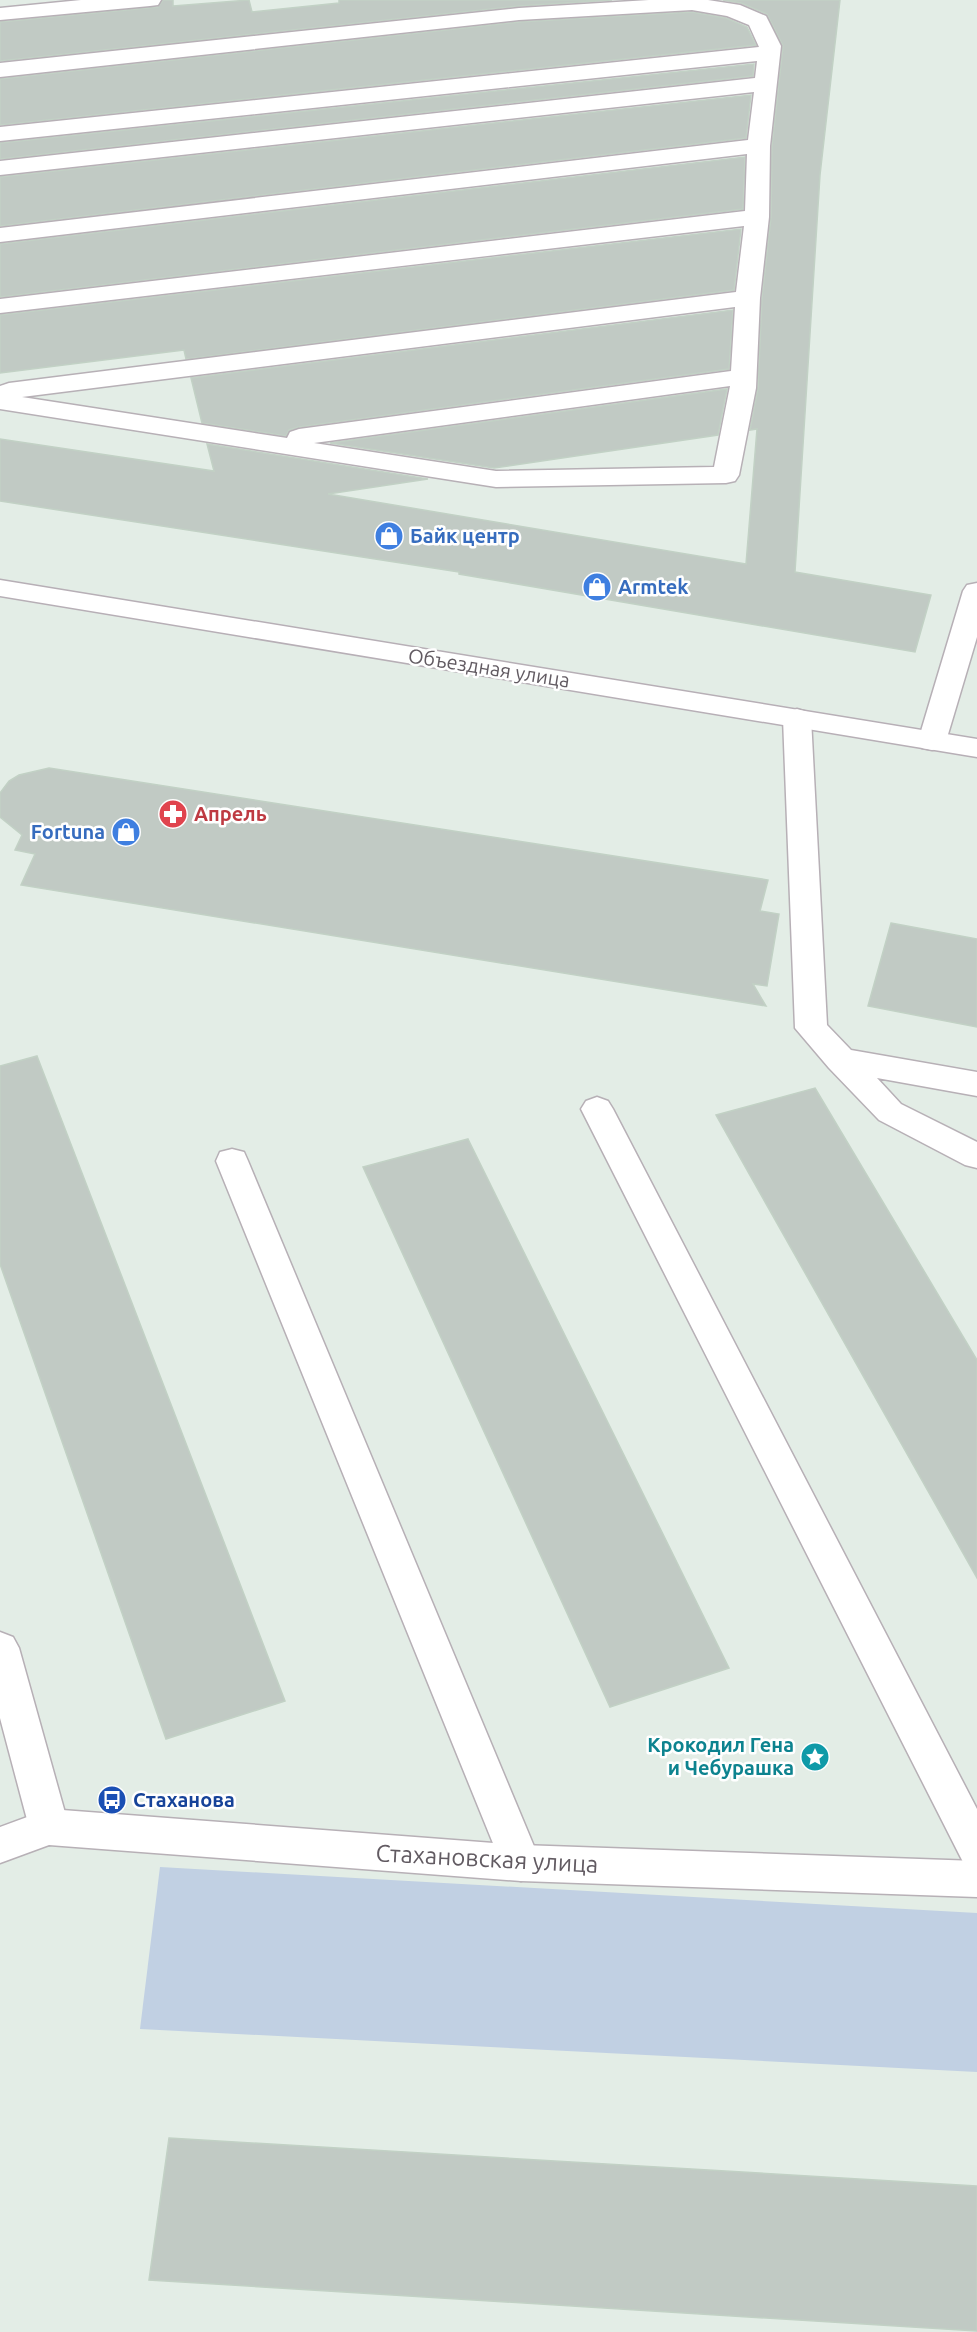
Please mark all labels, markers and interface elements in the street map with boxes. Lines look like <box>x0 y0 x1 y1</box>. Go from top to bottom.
shop icon: Байк центр <box>373 520 405 552</box>
place label: Байк центр <box>410 524 520 547</box>
shop icon: Armtek <box>581 571 613 603</box>
place label: Armtek <box>618 575 689 598</box>
street label: Объездная улица <box>407 643 572 692</box>
pharmacy icon: Апрель <box>157 798 189 830</box>
place label: Апрель <box>194 802 267 825</box>
shop icon: Fortuna <box>110 816 142 848</box>
place label: Fortuna <box>31 820 105 843</box>
place label: Крокодил Гена и Чебурашка <box>647 1733 794 1779</box>
place icon: Крокодил Гена и Чебурашка <box>799 1741 831 1773</box>
bus stop icon: Стаханова <box>96 1784 128 1816</box>
place label: Стаханова <box>133 1788 235 1811</box>
street label: Стахановская улица <box>375 1839 599 1878</box>

